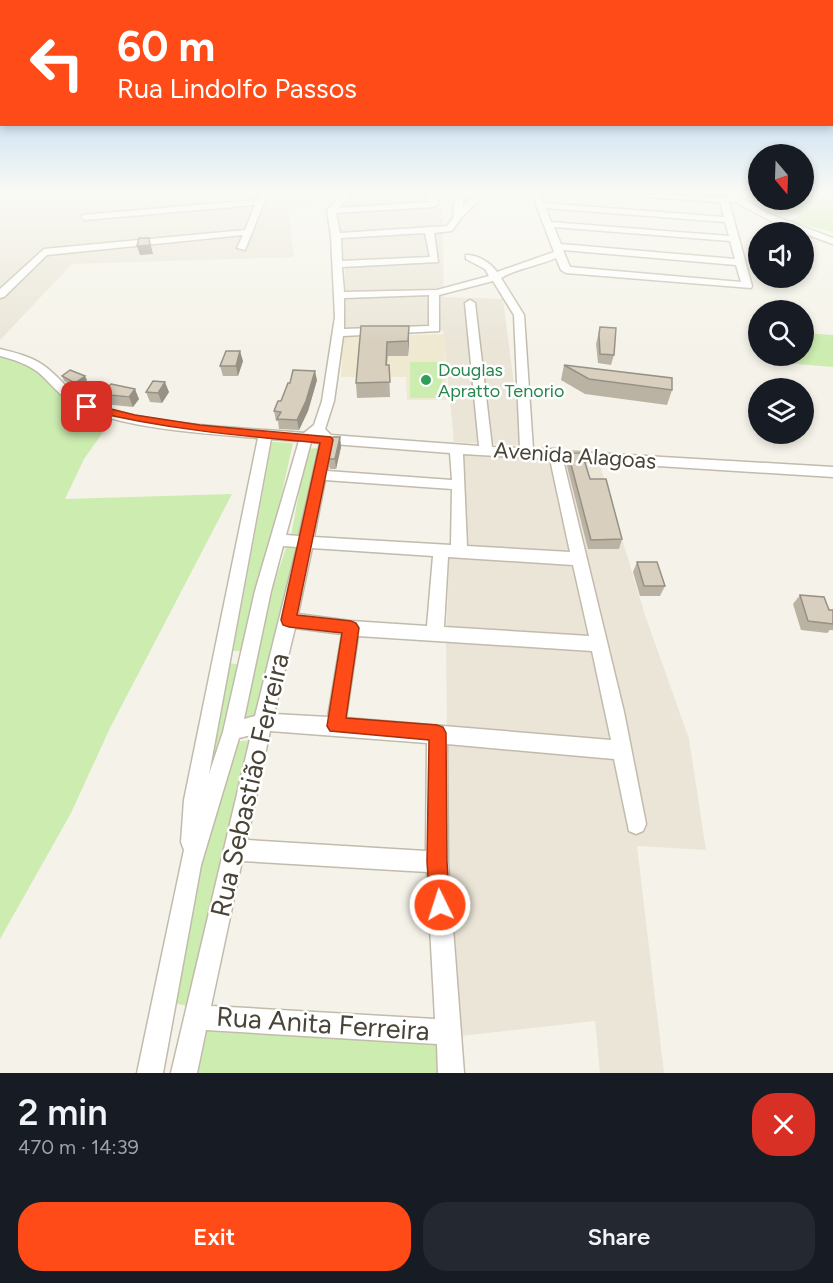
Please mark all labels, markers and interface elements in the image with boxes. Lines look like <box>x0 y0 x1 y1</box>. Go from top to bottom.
text: 60 m <box>117 21 215 72</box>
icon: left <box>18 24 96 102</box>
text: Rua Lindolfo Passos <box>117 72 357 105</box>
north arrow <box>748 144 814 210</box>
map controls <box>748 144 814 444</box>
button: sound <box>748 222 814 288</box>
button: search <box>748 300 814 366</box>
place label: Douglas Apratto Tenorio <box>438 359 564 402</box>
marker: Douglas Apratto Tenorio <box>419 373 433 387</box>
button: layers <box>748 378 814 444</box>
pin <box>61 381 112 432</box>
icon: arrive <box>70 390 103 423</box>
street label: Avenida Alagoas <box>493 436 657 475</box>
street label: Rua Sebastião Ferreira <box>203 650 296 920</box>
position arrow <box>408 873 472 937</box>
street label: Rua Anita Ferreira <box>215 1000 431 1047</box>
text: 2 min <box>18 1091 108 1134</box>
button: close <box>752 1093 815 1156</box>
text: 470 m · 14:39 <box>18 1135 139 1159</box>
button: Exit <box>18 1202 411 1271</box>
button: Share <box>423 1202 815 1271</box>

